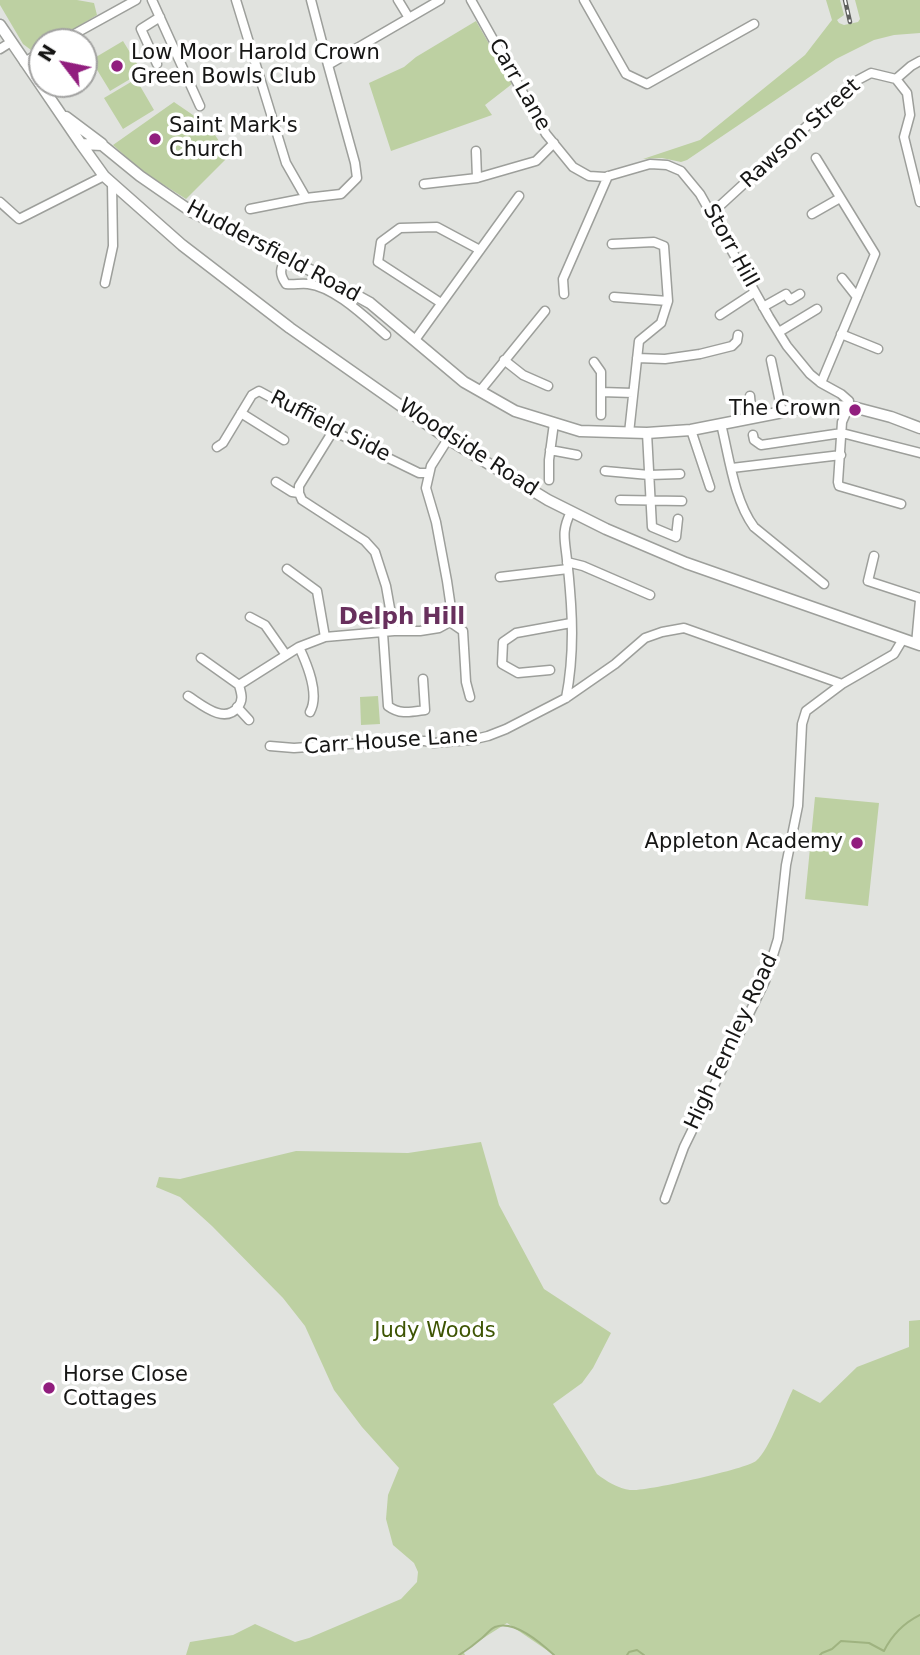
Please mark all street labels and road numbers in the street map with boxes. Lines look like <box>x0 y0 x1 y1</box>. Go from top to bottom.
street label: Carr Lane <box>483 35 555 135</box>
street label: Rawson Street <box>736 74 866 194</box>
street label: Huddersfield Road <box>182 196 364 308</box>
street label: Storr Hill <box>697 200 763 292</box>
street label: Ruffield Side <box>266 386 394 468</box>
street label: Woodside Road <box>394 394 542 502</box>
street label: Carr House Lane <box>303 723 479 761</box>
street label: High Fernley Road <box>680 950 784 1134</box>

